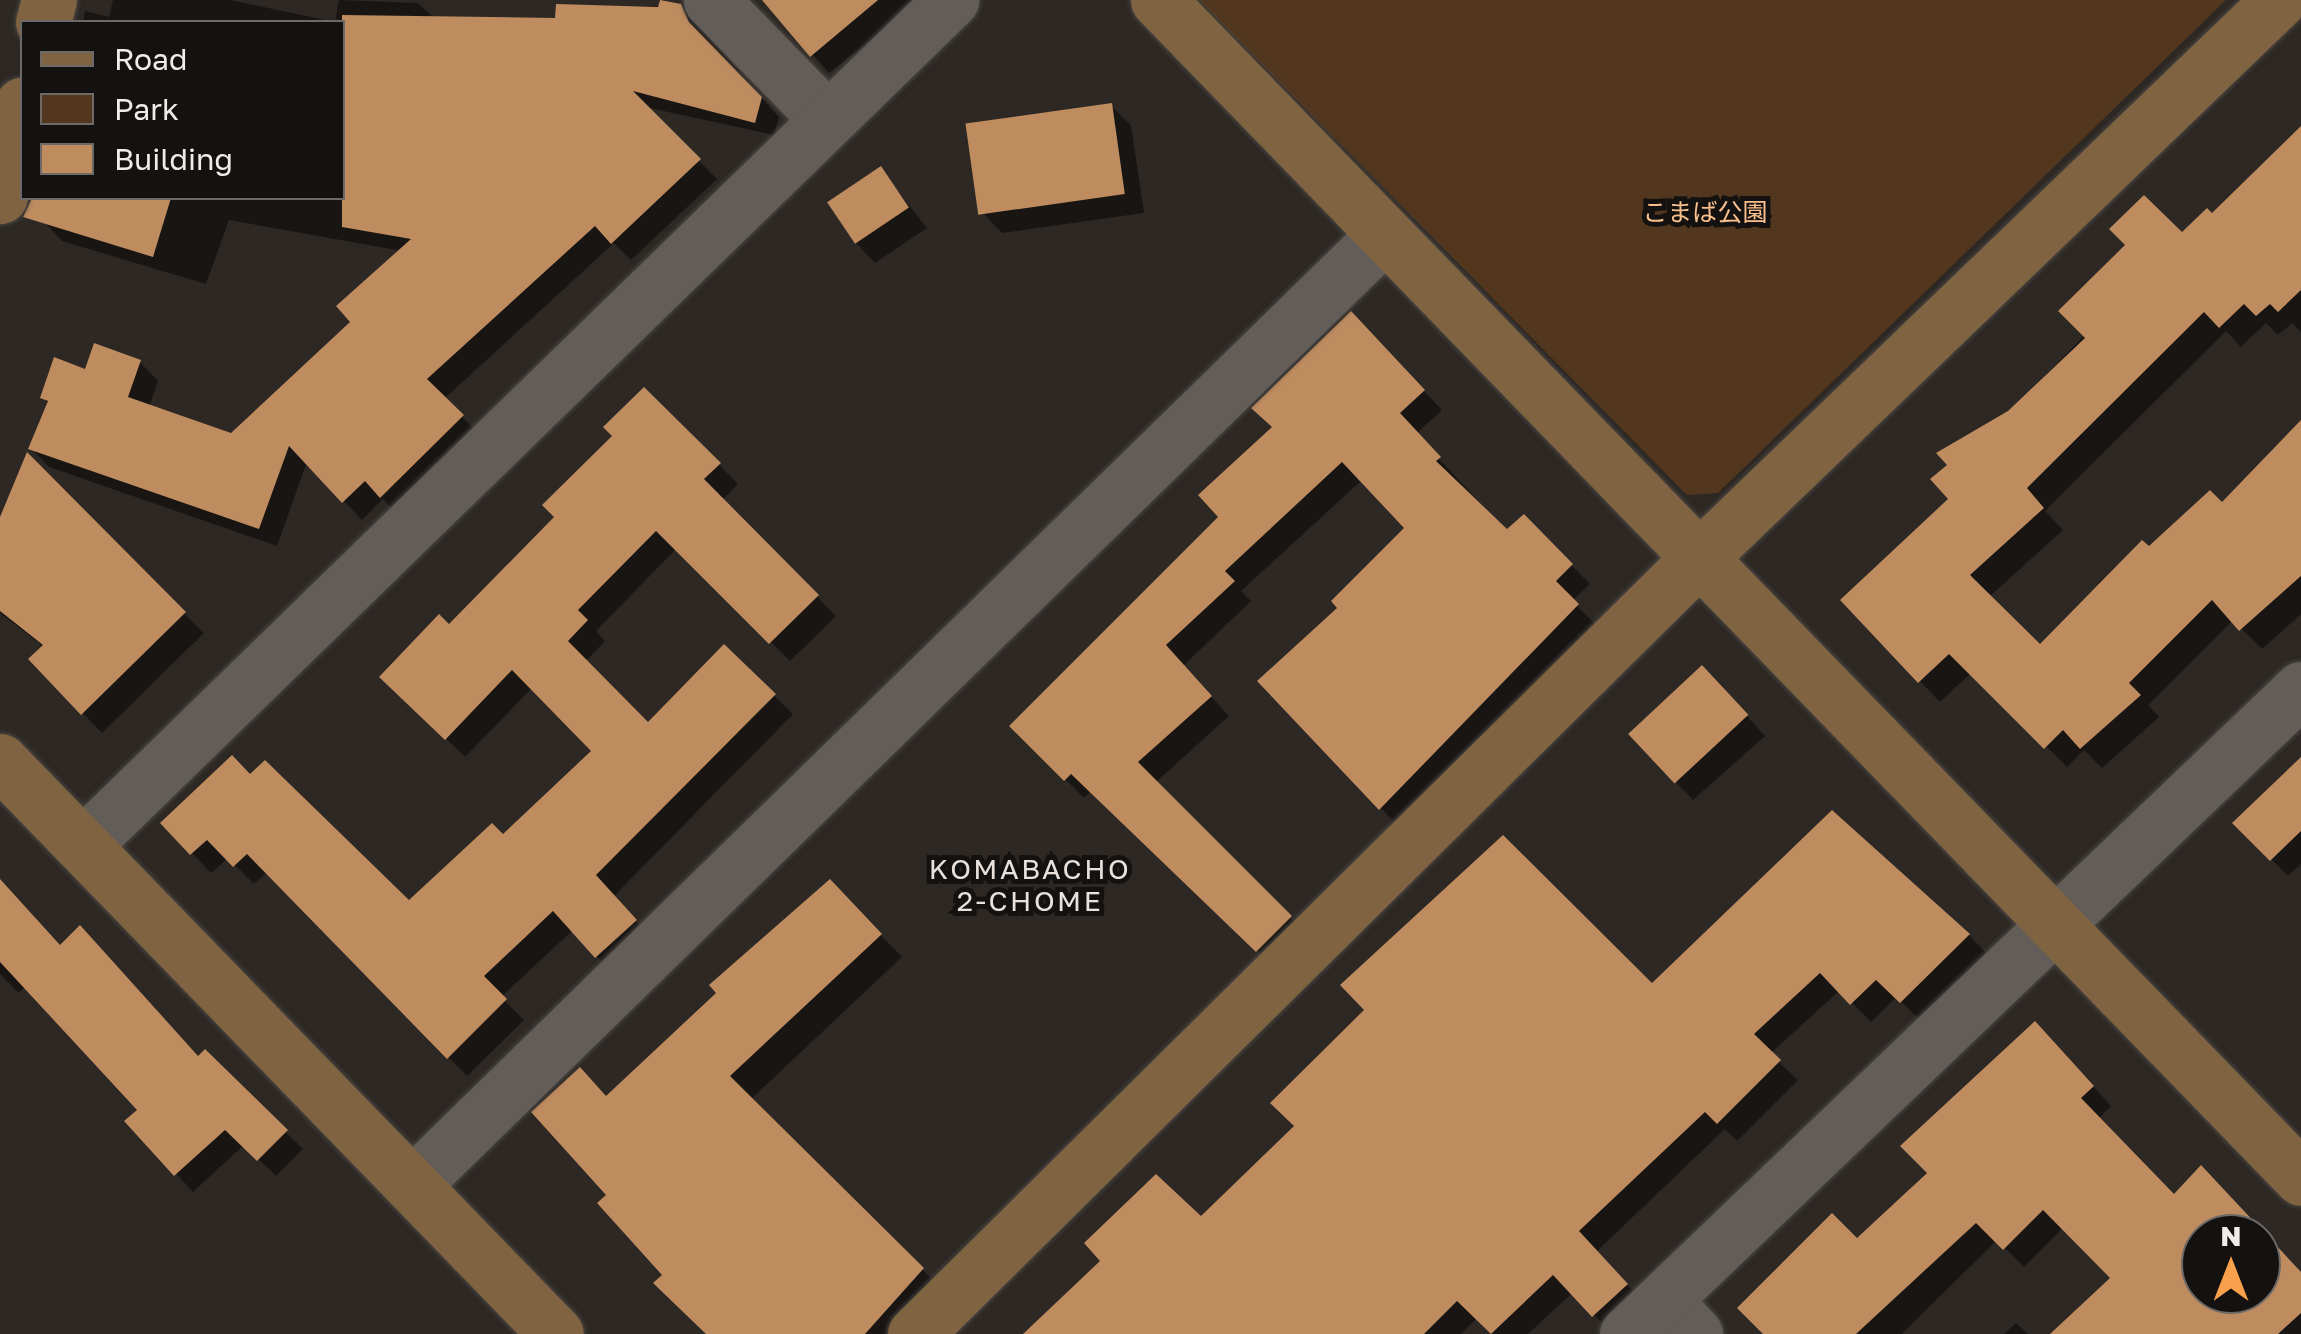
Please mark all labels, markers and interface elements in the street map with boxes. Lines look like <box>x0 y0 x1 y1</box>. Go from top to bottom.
legend <box>20 20 345 200</box>
text: Road <box>114 41 188 77</box>
text: Park <box>114 91 179 127</box>
text: Building <box>114 141 233 177</box>
park label: こまば公園 <box>1643 197 1767 227</box>
district label: KOMABACHO 2-CHOME <box>929 852 1131 918</box>
north arrow <box>2181 1214 2281 1314</box>
text: N <box>2220 1219 2242 1252</box>

